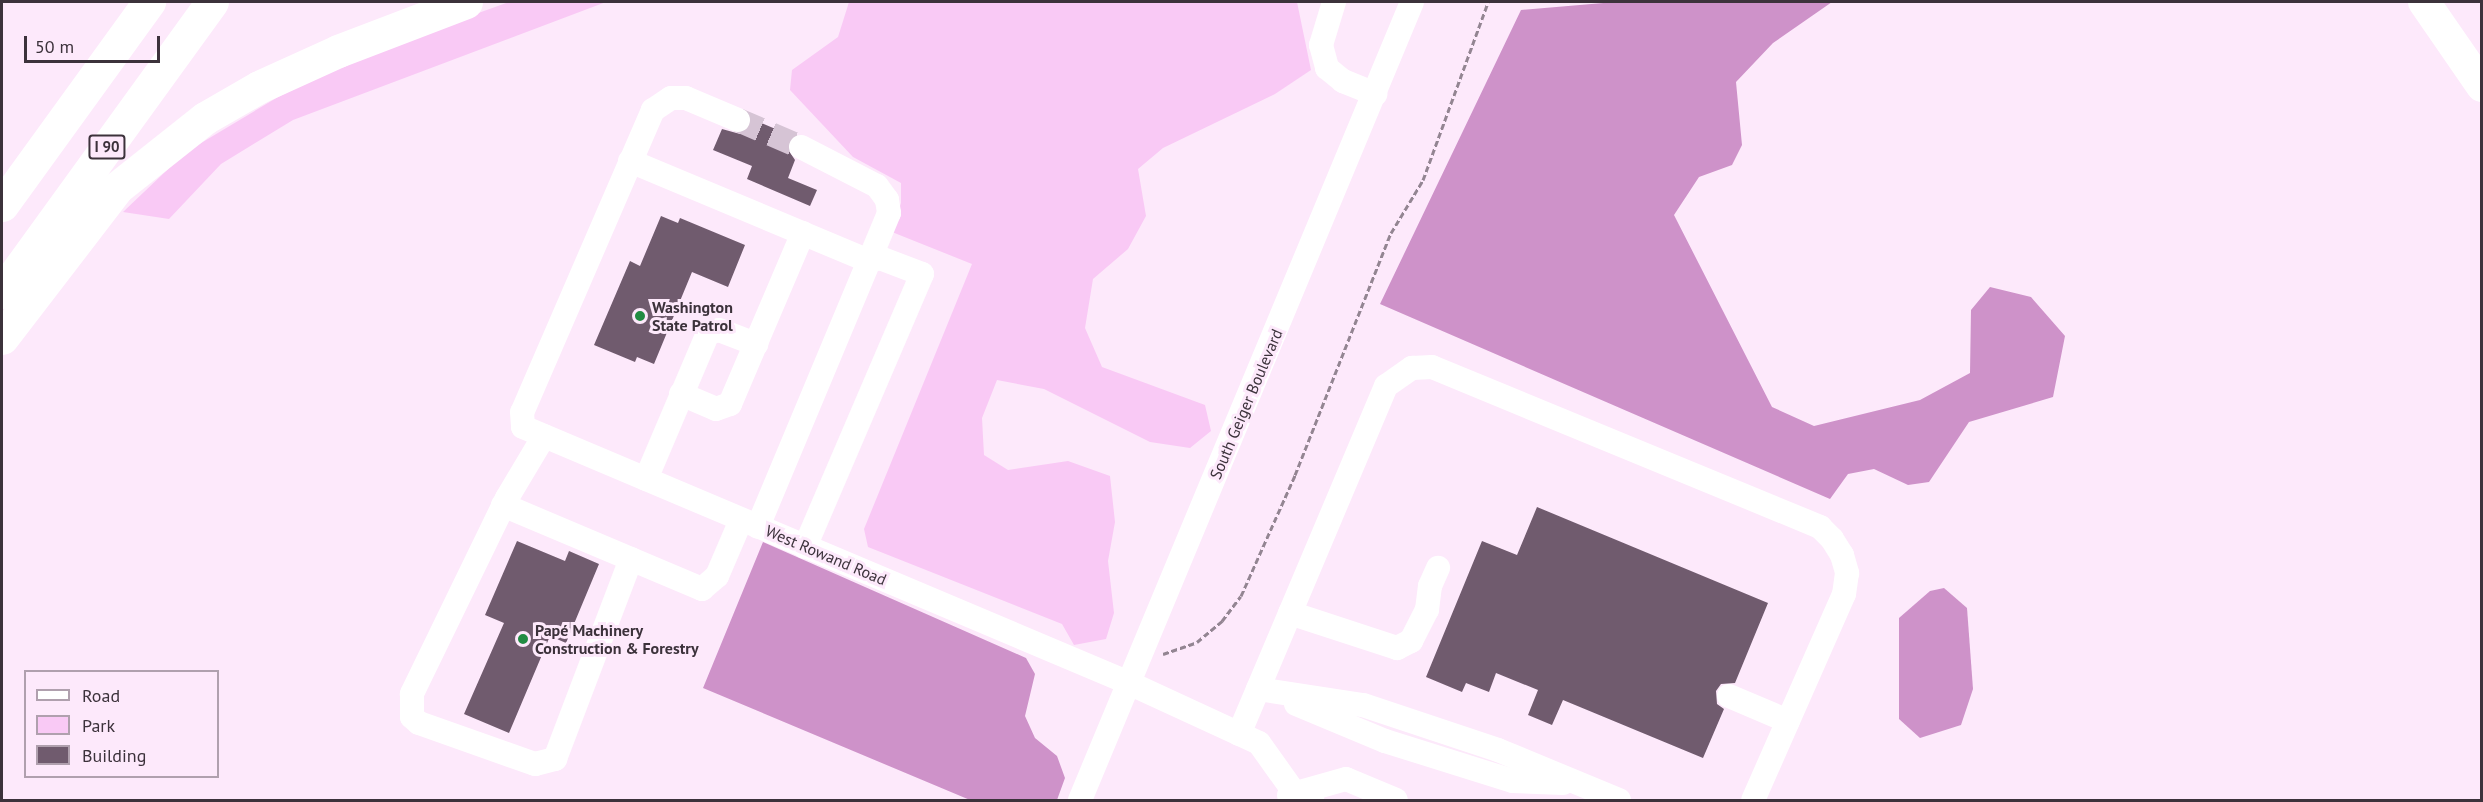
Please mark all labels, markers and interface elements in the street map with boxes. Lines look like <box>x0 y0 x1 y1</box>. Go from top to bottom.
scale bar <box>27 24 164 62</box>
text: 50 m <box>35 35 74 58</box>
road number: I 90 <box>88 135 126 159</box>
place label: Washington State Patrol <box>652 297 733 335</box>
marker: Washington State Patrol <box>633 309 647 323</box>
street label: South Geiger Boulevard <box>1206 326 1286 482</box>
street label: West Rowand Road <box>763 521 889 589</box>
place label: Papé Machinery Construction & Forestry <box>535 620 699 658</box>
marker: Papé Machinery Construction & Forestry <box>516 632 530 646</box>
legend <box>24 670 219 778</box>
text: Road <box>82 684 120 707</box>
text: Park <box>82 714 115 737</box>
text: Building <box>82 744 146 767</box>

